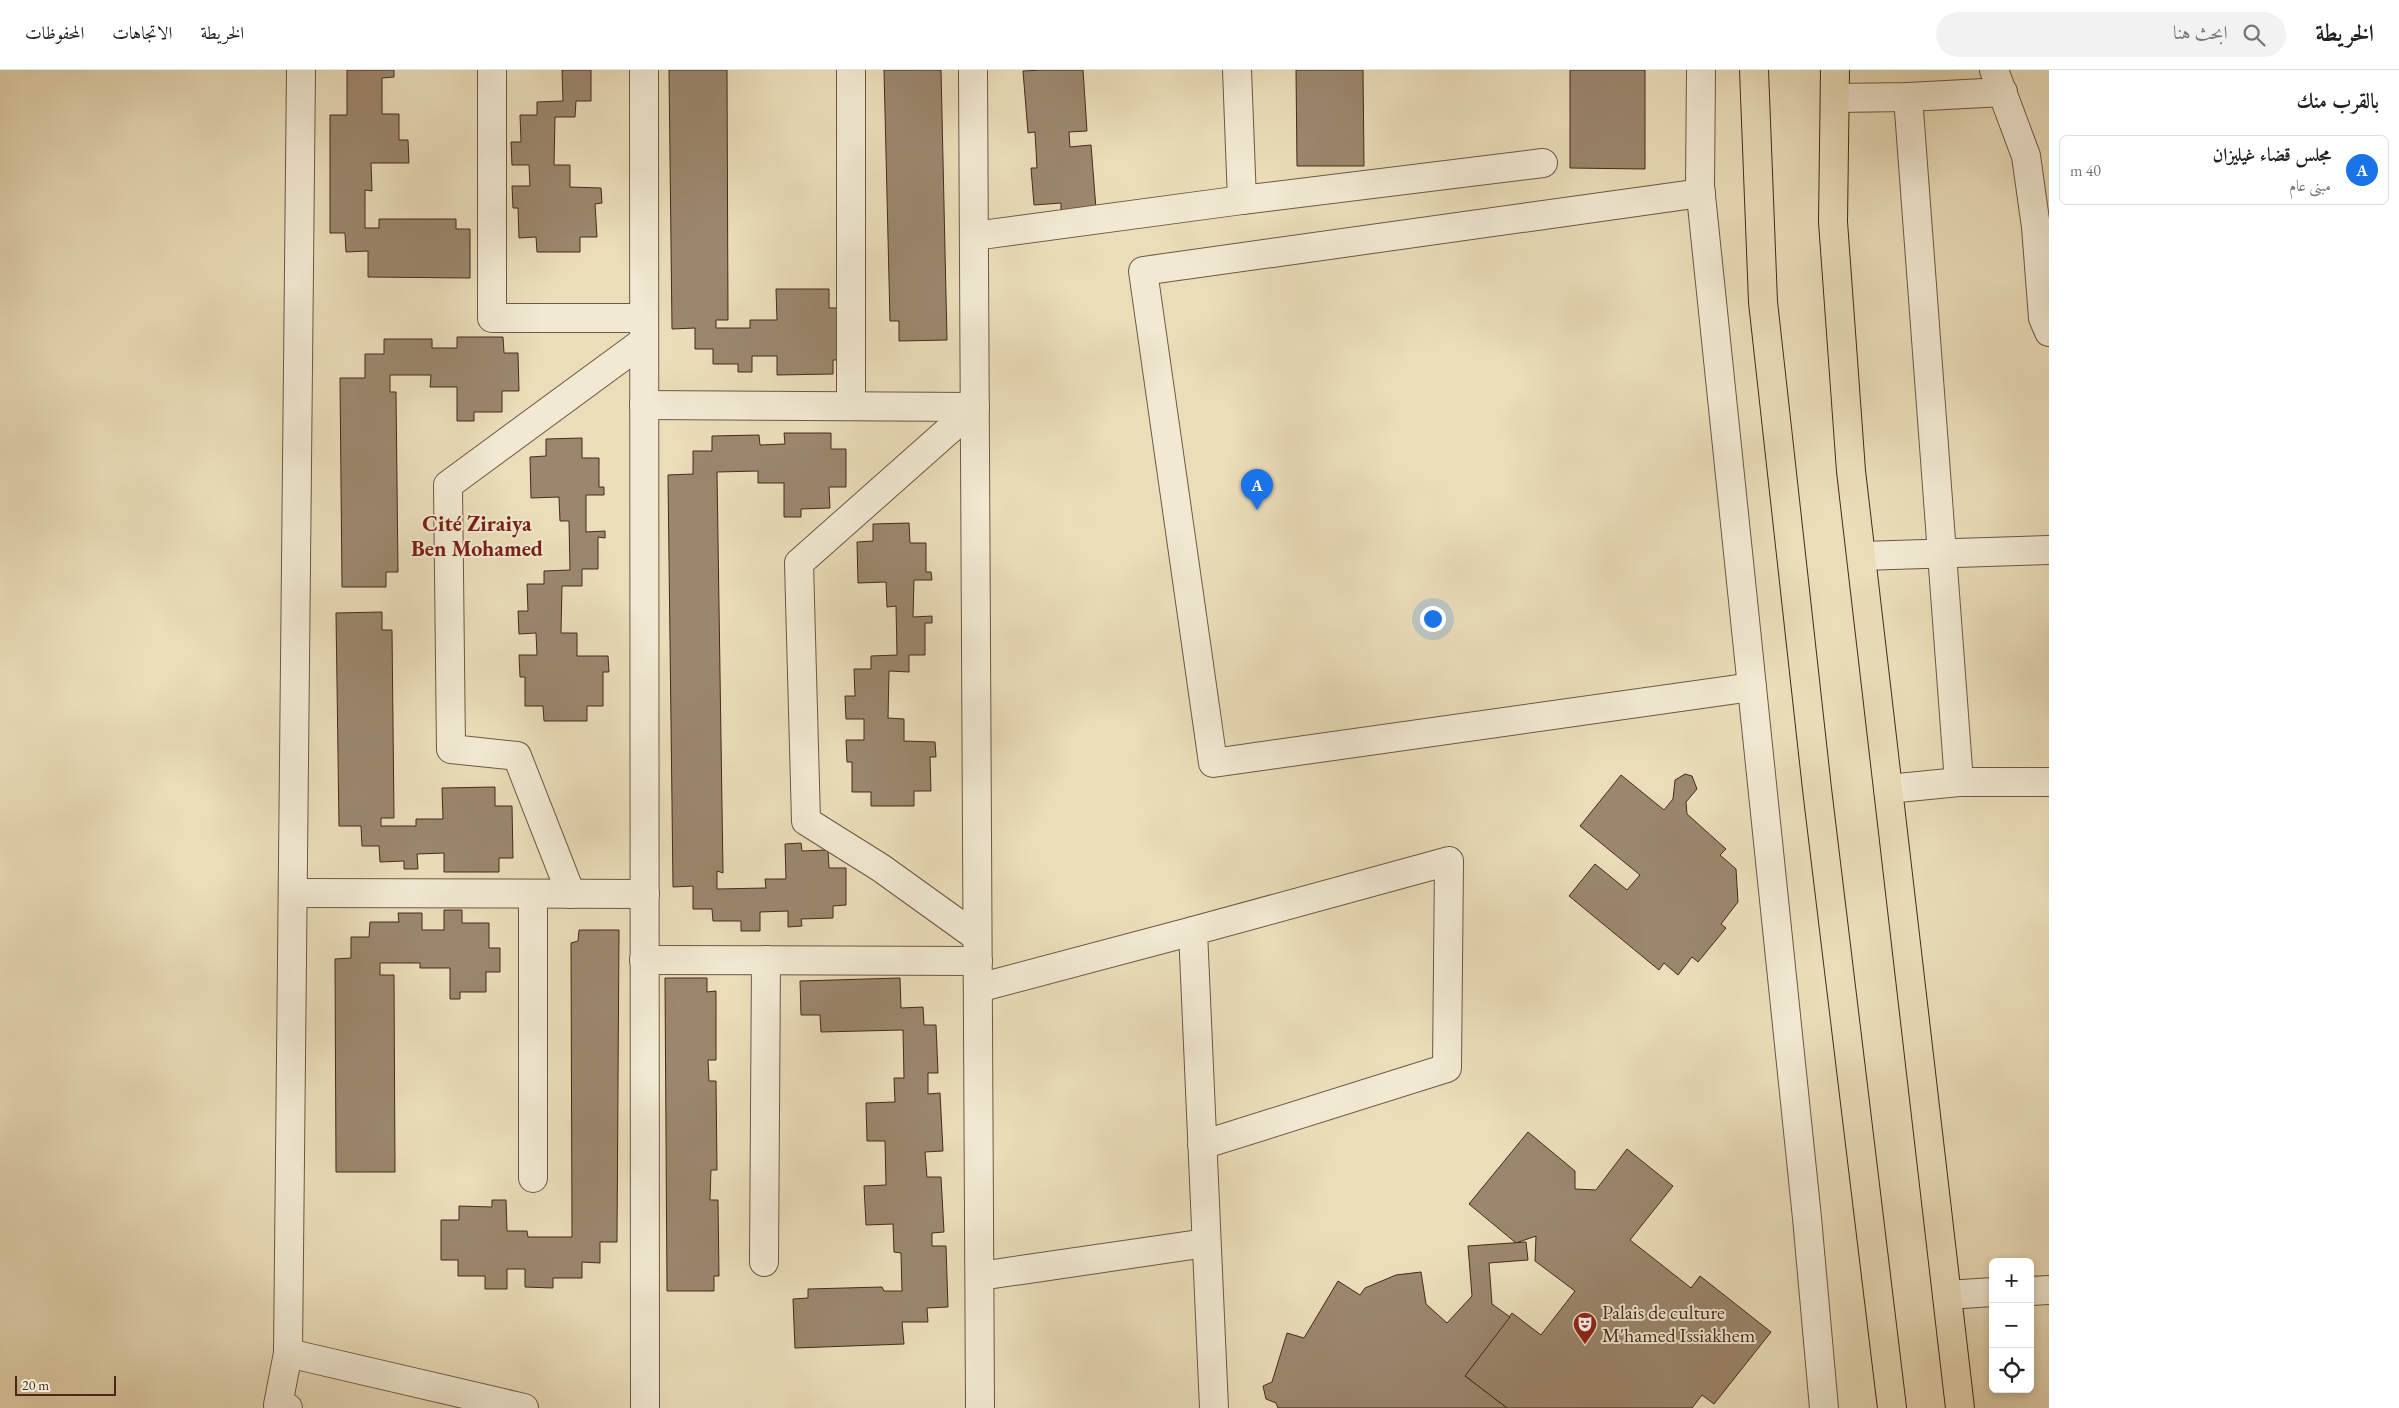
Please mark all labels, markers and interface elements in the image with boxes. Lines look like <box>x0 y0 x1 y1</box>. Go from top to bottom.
search box <box>1936 12 2286 57</box>
text: الخريطة <box>2316 17 2374 48</box>
text: ابحث هنا <box>2173 20 2228 45</box>
text: المحفوظات <box>25 21 84 44</box>
text: الاتجاهات <box>112 21 172 44</box>
text: الخريطة <box>200 21 244 44</box>
icon: search <box>2240 21 2268 49</box>
text: بالقرب منك <box>2296 87 2379 114</box>
text: مجلس قضاء غيليزان <box>2212 142 2331 167</box>
text: 40 m <box>2070 160 2101 181</box>
text: A <box>2356 160 2368 181</box>
text: مبنى عام <box>2289 175 2331 196</box>
pin: A <box>1241 469 1273 510</box>
district label: Cité Ziraiya Ben Mohamed <box>411 509 543 563</box>
your location <box>1420 606 1446 632</box>
map controls <box>1989 1258 2034 1393</box>
button: + <box>1989 1258 2034 1303</box>
place label: Palais de culture M'hamed Issiakhem <box>1602 1299 1756 1348</box>
button: − <box>1989 1303 2034 1348</box>
theatre icon: Palais de culture M'hamed Issiakhem <box>1572 1311 1598 1345</box>
button: locate <box>1989 1348 2034 1393</box>
scale bar <box>15 1373 116 1396</box>
text: 20 m <box>22 1376 49 1394</box>

